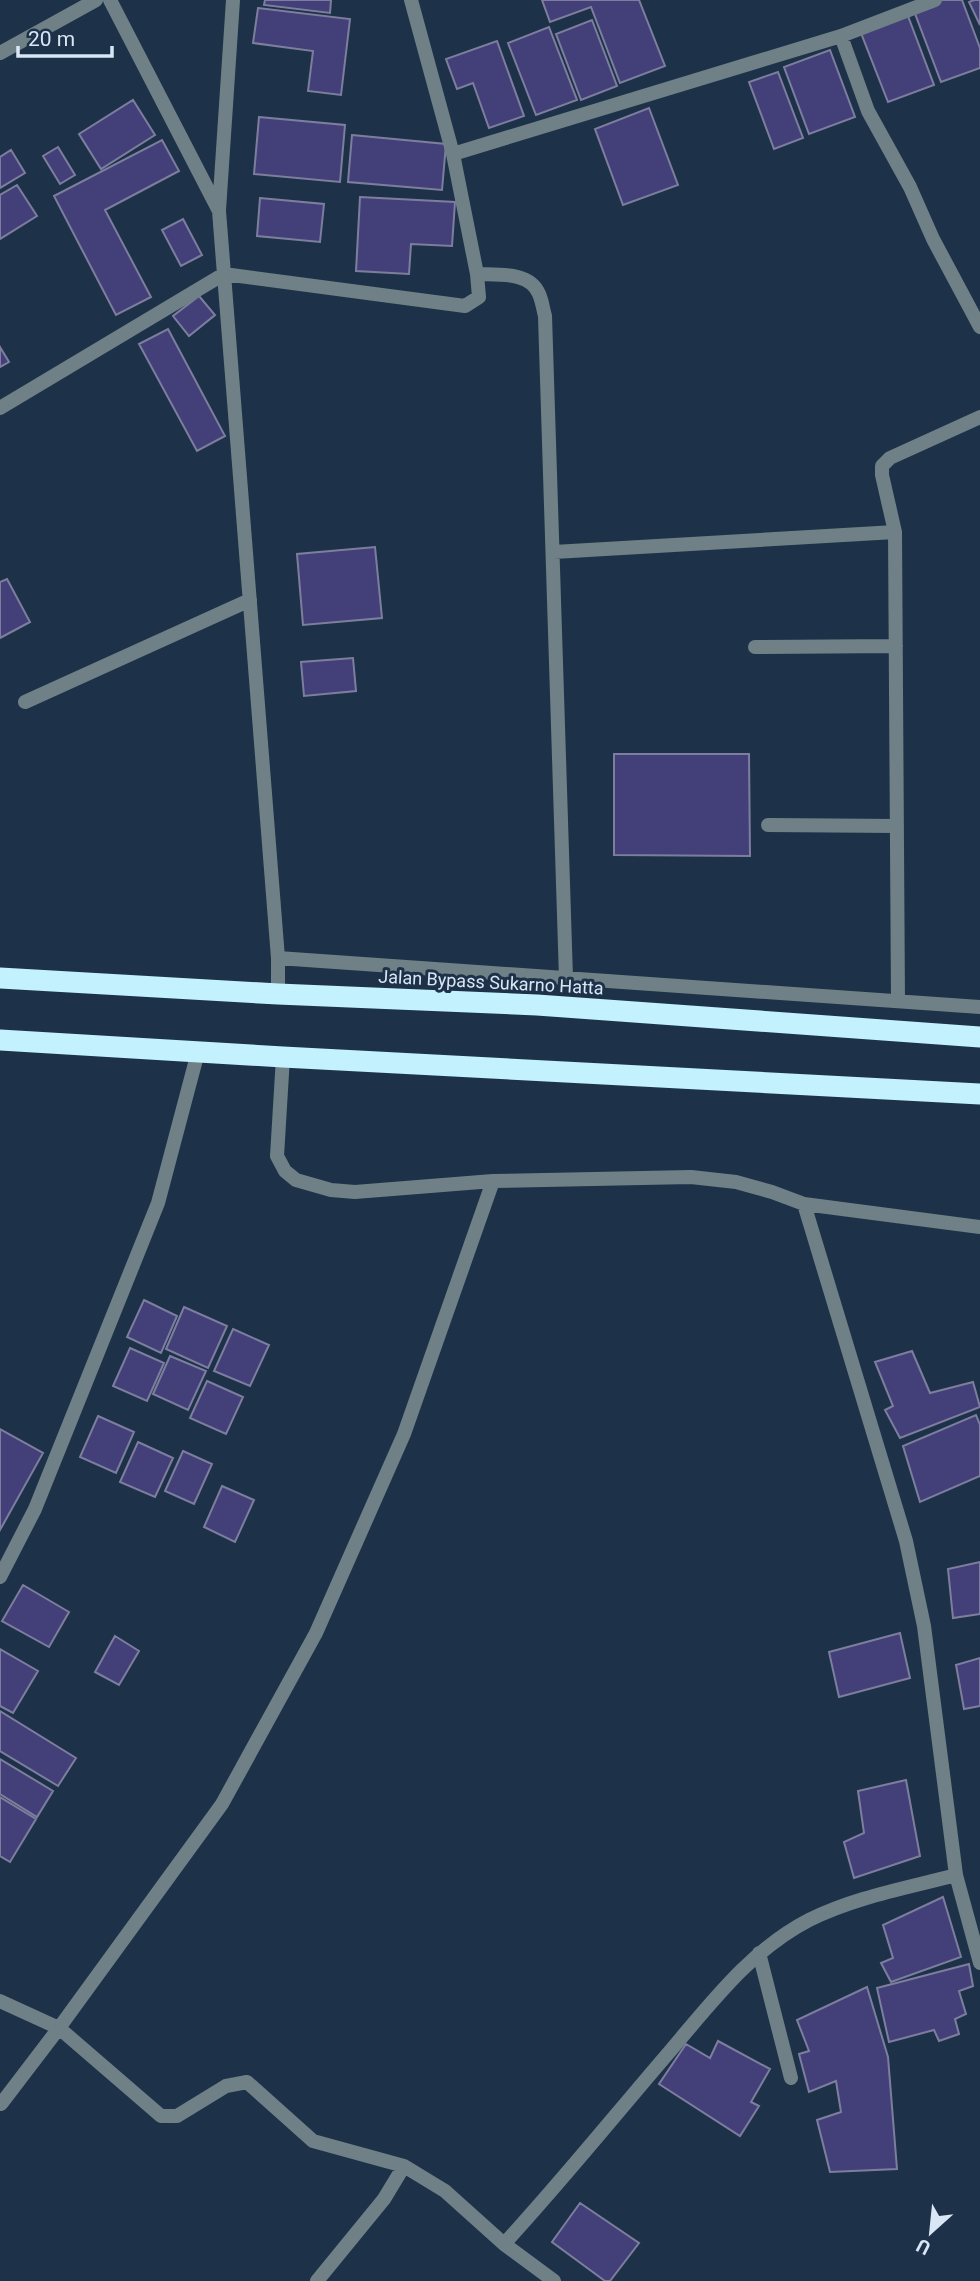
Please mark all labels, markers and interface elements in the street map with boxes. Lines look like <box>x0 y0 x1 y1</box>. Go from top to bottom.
scale bar <box>18 14 112 58</box>
text: 20 m <box>28 27 75 51</box>
street label: Jalan Bypass Sukarno Hatta <box>378 966 604 998</box>
north arrow <box>896 2197 966 2267</box>
text: U <box>913 2234 934 2260</box>

